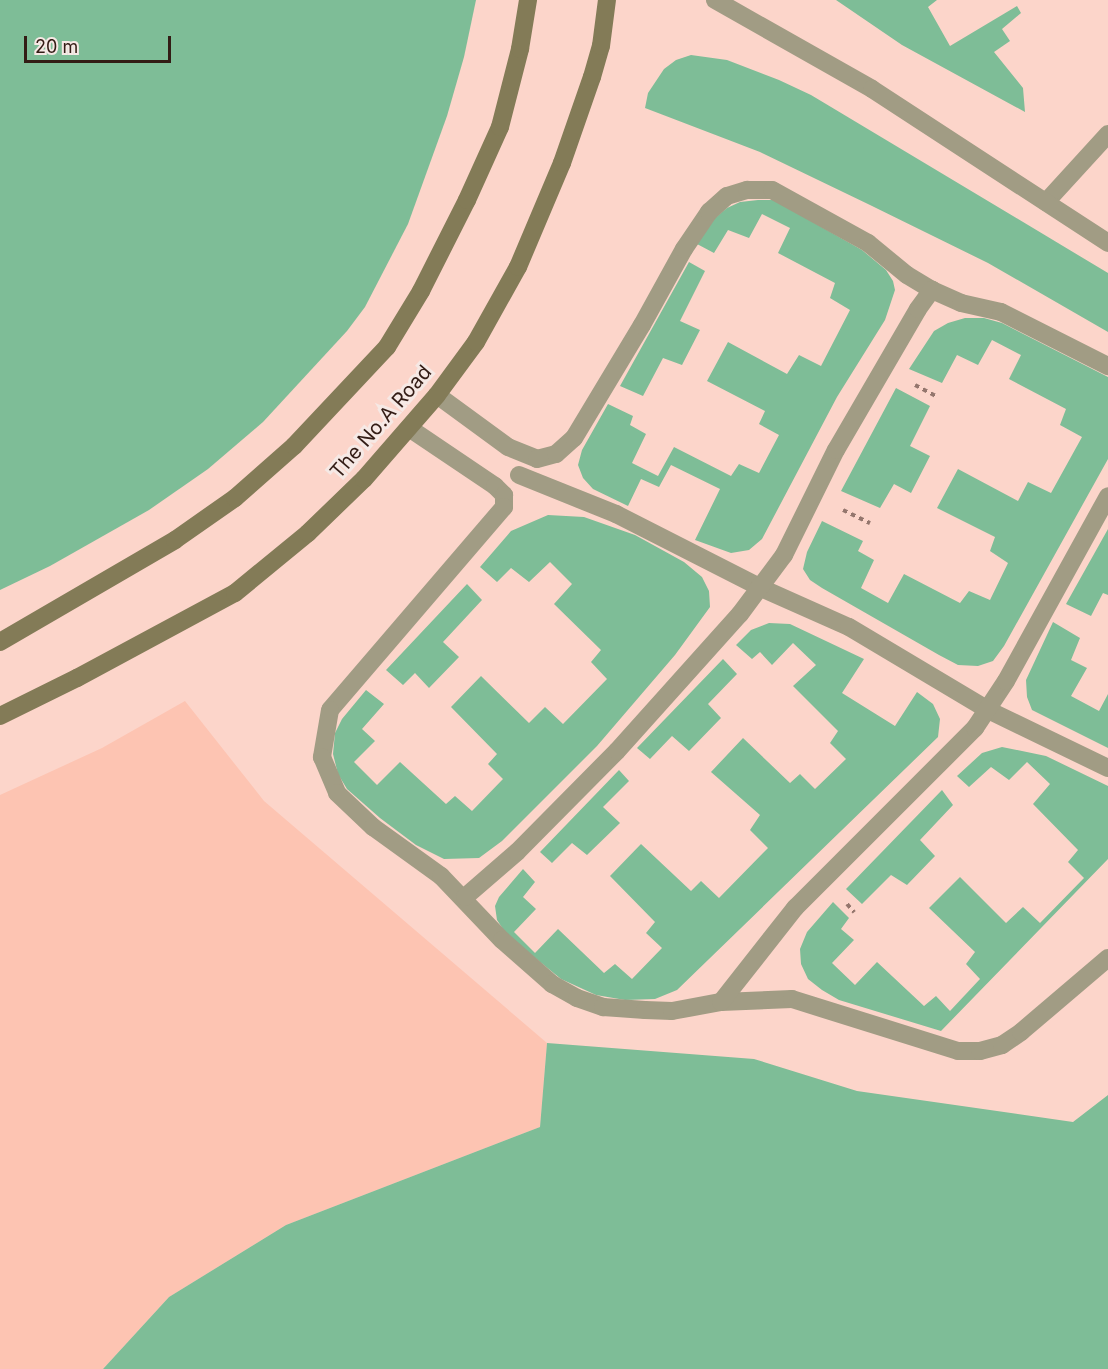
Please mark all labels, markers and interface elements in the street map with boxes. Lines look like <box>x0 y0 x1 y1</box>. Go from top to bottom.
scale bar <box>27 24 174 62</box>
text: 20 m <box>35 36 78 57</box>
street label: The No.A Road <box>325 360 437 484</box>

